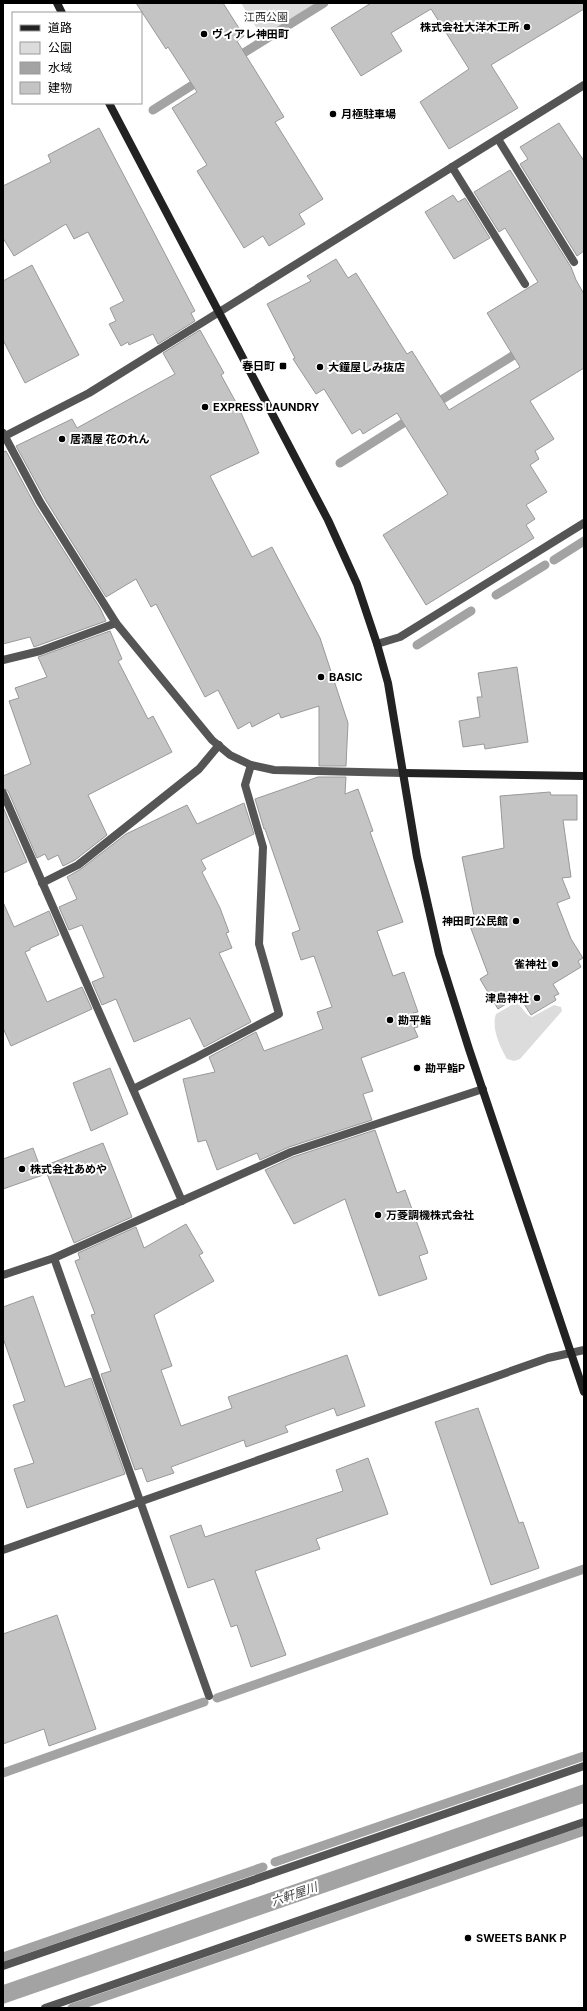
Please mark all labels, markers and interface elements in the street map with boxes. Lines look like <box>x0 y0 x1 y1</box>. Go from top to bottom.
park label: 江西公園 <box>244 10 288 24</box>
legend <box>12 12 142 104</box>
text: 道路 <box>48 20 72 35</box>
place label: 株式会社大洋木工所 <box>420 20 519 34</box>
marker: 株式会社大洋木工所 <box>522 22 532 32</box>
place label: ヴィアレ神田町 <box>212 27 289 41</box>
marker: ヴィアレ神田町 <box>199 29 209 39</box>
text: 公園 <box>48 40 72 55</box>
text: 水域 <box>48 60 72 75</box>
text: 建物 <box>48 80 72 95</box>
place label: 月極駐車場 <box>341 107 396 121</box>
marker: 月極駐車場 <box>328 109 338 119</box>
place label: 春日町 <box>242 359 275 373</box>
place label: 大鐘屋しみ抜店 <box>328 360 405 374</box>
marker: 春日町 <box>278 361 288 371</box>
marker: 大鐘屋しみ抜店 <box>315 362 325 372</box>
place label: EXPRESS LAUNDRY <box>213 400 319 414</box>
marker: EXPRESS LAUNDRY <box>200 402 210 412</box>
place label: 居酒屋 花のれん <box>70 432 150 446</box>
marker: 居酒屋 花のれん <box>57 434 67 444</box>
place label: BASIC <box>329 670 363 684</box>
marker: BASIC <box>316 672 326 682</box>
place label: 神田町公民館 <box>442 914 508 928</box>
marker: 神田町公民館 <box>511 916 521 926</box>
place label: 雀神社 <box>514 957 547 971</box>
marker: 雀神社 <box>550 959 560 969</box>
place label: 津島神社 <box>485 991 529 1005</box>
marker: 津島神社 <box>532 993 542 1003</box>
place label: 勘平鮨 <box>398 1013 431 1027</box>
marker: 勘平鮨 <box>385 1015 395 1025</box>
place label: 勘平鮨P <box>425 1061 465 1075</box>
marker: 勘平鮨P <box>412 1063 422 1073</box>
place label: 株式会社あめや <box>30 1162 107 1176</box>
marker: 株式会社あめや <box>17 1164 27 1174</box>
place label: 万菱調機株式会社 <box>386 1208 474 1222</box>
marker: 万菱調機株式会社 <box>373 1210 383 1220</box>
water label: 六軒屋川 <box>269 1878 321 1909</box>
place label: SWEETS BANK P <box>476 1931 567 1945</box>
marker: SWEETS BANK P <box>463 1933 473 1943</box>

